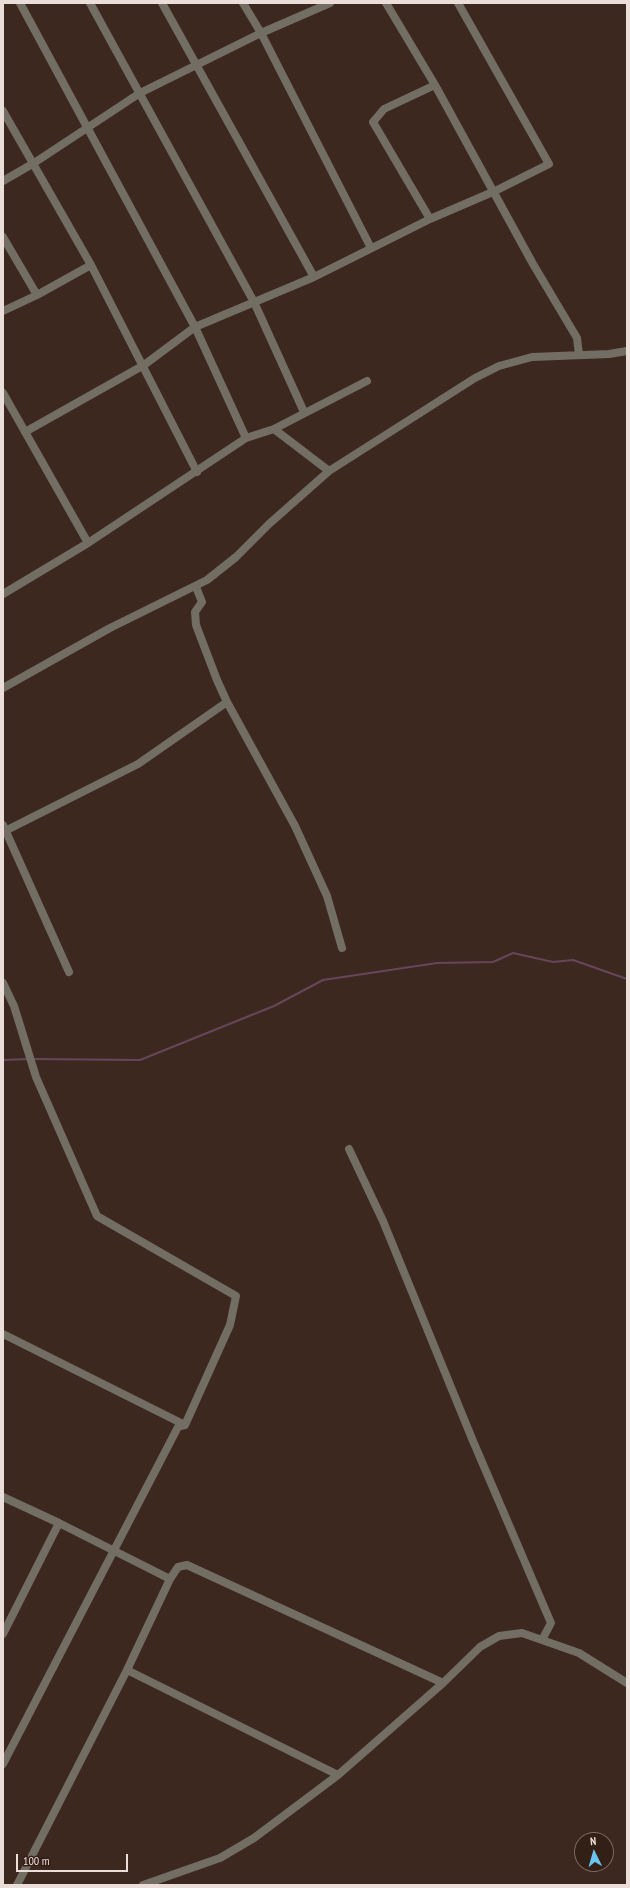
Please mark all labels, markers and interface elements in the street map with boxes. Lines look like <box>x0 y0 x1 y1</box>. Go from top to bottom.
north arrow <box>574 1832 614 1872</box>
text: N <box>589 1834 597 1848</box>
scale bar <box>18 1846 130 1872</box>
text: 100 m <box>23 1853 50 1868</box>

